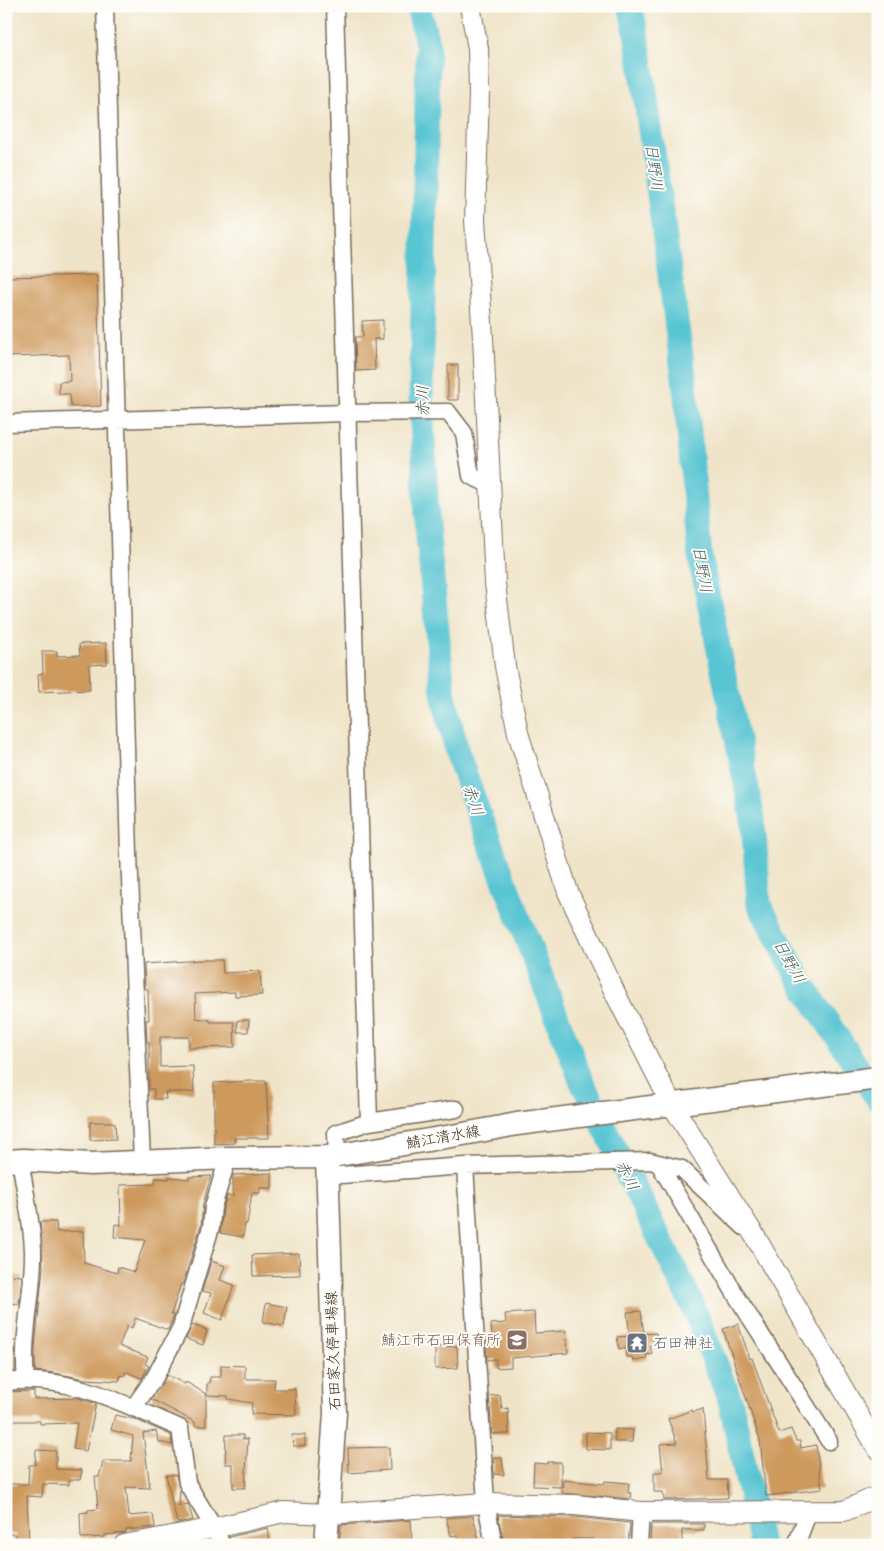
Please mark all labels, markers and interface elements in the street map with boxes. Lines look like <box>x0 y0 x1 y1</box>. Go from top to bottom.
water label: 日野川 <box>642 142 668 192</box>
water label: 赤川 <box>412 385 432 417</box>
water label: 日野川 <box>689 544 717 594</box>
water label: 赤川 <box>459 782 489 818</box>
water label: 日野川 <box>770 935 810 987</box>
street label: 鯖江清水線 <box>404 1121 482 1152</box>
water label: 赤川 <box>612 1156 644 1194</box>
street label: 石田家久停車場線 <box>321 1291 344 1411</box>
school or university icon: 鯖江市石田保育所 <box>505 1328 529 1352</box>
place label: 鯖江市石田保育所 <box>381 1330 501 1349</box>
temple icon: 石田神社 <box>625 1331 649 1355</box>
place label: 石田神社 <box>653 1333 713 1352</box>

